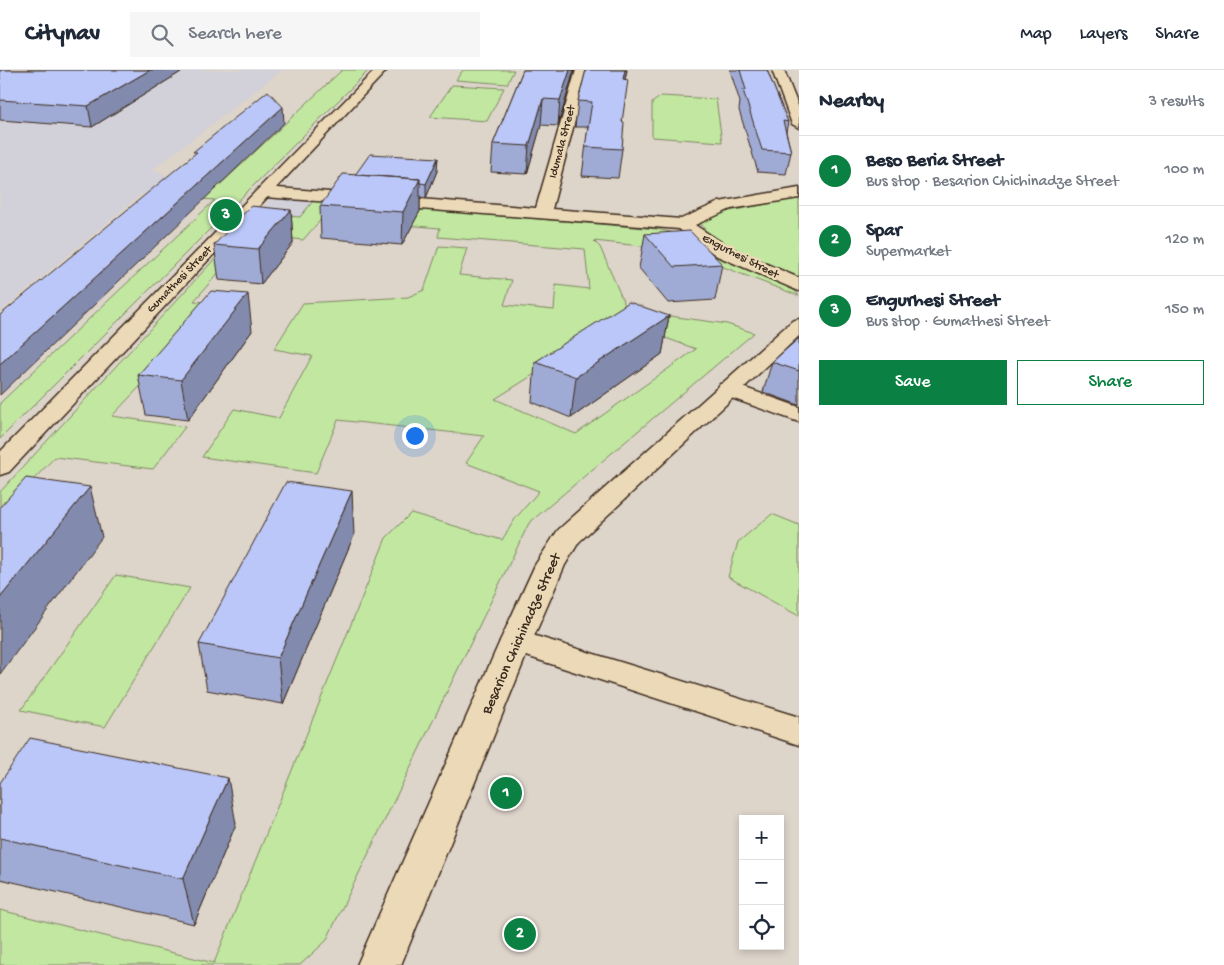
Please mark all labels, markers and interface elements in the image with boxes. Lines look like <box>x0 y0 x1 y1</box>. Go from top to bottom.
search box <box>130 12 480 57</box>
text: Citynav <box>25 20 100 49</box>
icon: search <box>148 21 176 49</box>
text: Search here <box>188 23 282 46</box>
text: Map <box>1020 24 1052 45</box>
text: Layers <box>1080 24 1127 45</box>
text: Share <box>1155 24 1199 45</box>
text: Nearby <box>819 90 884 115</box>
text: 3 results <box>1149 93 1204 112</box>
street label: Idumala Street <box>547 103 580 180</box>
text: Beso Beria Street <box>866 150 1003 173</box>
text: 1 <box>832 161 838 180</box>
text: 100 m <box>1164 161 1204 180</box>
text: Bus stop · Besarion Chichinadze Street <box>866 173 1118 192</box>
pin: 3 <box>210 196 242 234</box>
text: Spar <box>866 220 901 243</box>
text: 2 <box>831 231 839 250</box>
text: 120 m <box>1165 231 1204 250</box>
street label: Engurhesi Street <box>699 232 782 283</box>
street label: Gumathesi Street <box>144 243 216 316</box>
text: Supermarket <box>866 243 951 262</box>
text: Engurhesi Street <box>866 290 1000 313</box>
text: 3 <box>831 301 839 320</box>
text: 150 m <box>1165 301 1204 320</box>
text: Bus stop · Gumathesi Street <box>866 313 1050 332</box>
button: Save <box>819 360 1007 405</box>
button: Share <box>1017 360 1204 405</box>
your location <box>402 423 428 449</box>
street label: Besarion Chichinadze Street <box>478 549 566 718</box>
pin: 1 <box>490 774 522 812</box>
map controls <box>739 815 784 950</box>
button: + <box>739 815 784 860</box>
button: − <box>739 860 784 905</box>
button: locate <box>739 905 784 950</box>
pin: 2 <box>504 915 536 953</box>

